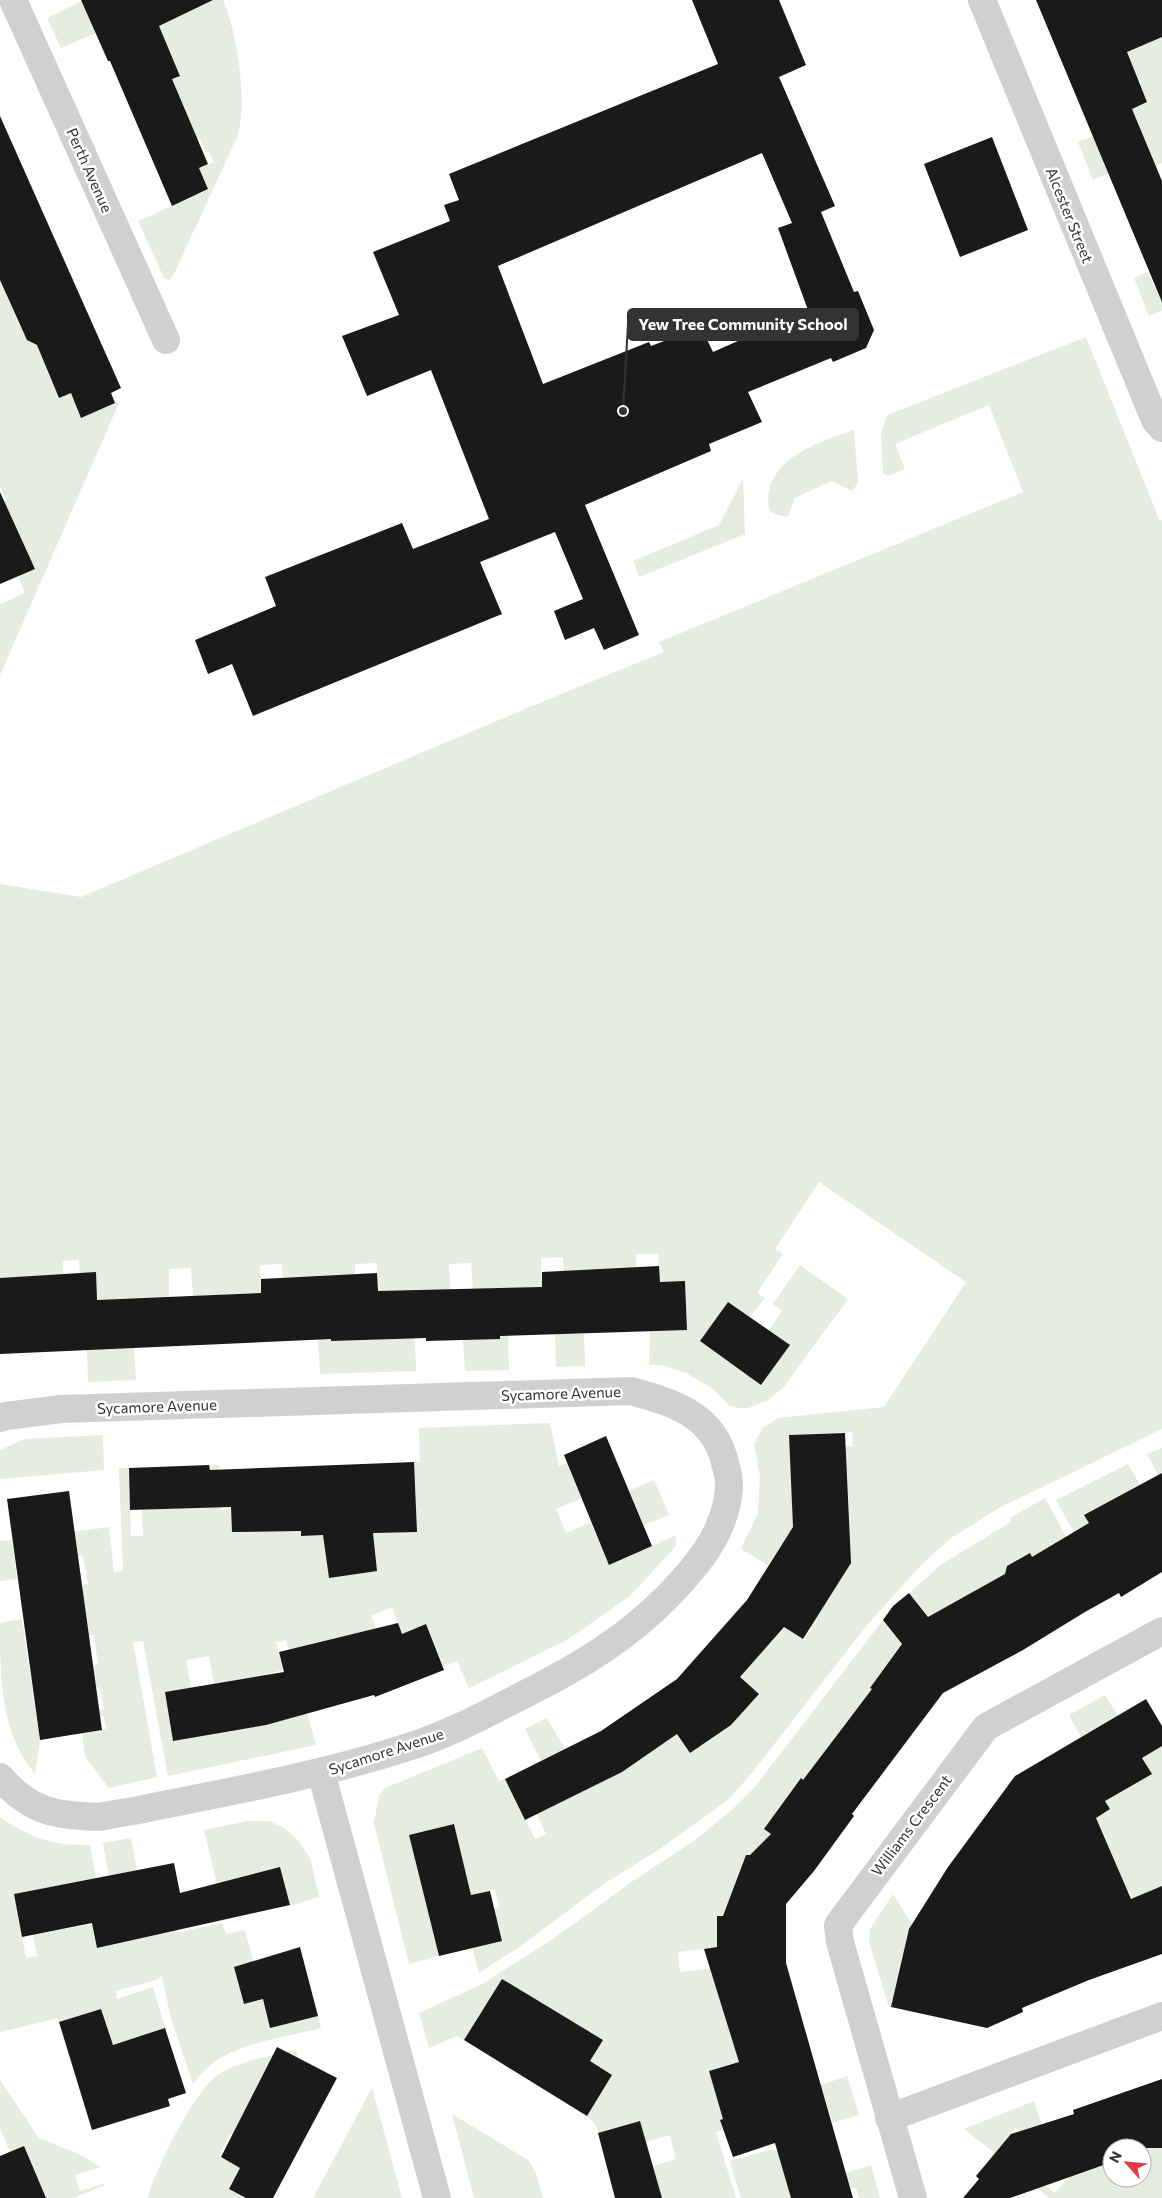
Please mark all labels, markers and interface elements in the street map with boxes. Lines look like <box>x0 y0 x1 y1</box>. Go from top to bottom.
street label: Perth Avenue <box>63 125 117 215</box>
street label: Alcester Street <box>1043 165 1097 265</box>
callout: Yew Tree Community School <box>628 309 858 340</box>
text: Yew Tree Community School <box>638 314 848 333</box>
street label: Sycamore Avenue <box>501 1382 621 1404</box>
street label: Sycamore Avenue <box>97 1395 217 1417</box>
street label: Sycamore Avenue <box>326 1724 446 1778</box>
street label: Williams Crescent <box>867 1771 955 1879</box>
north arrow <box>1102 2138 1152 2188</box>
text: N <box>1105 2148 1125 2165</box>

